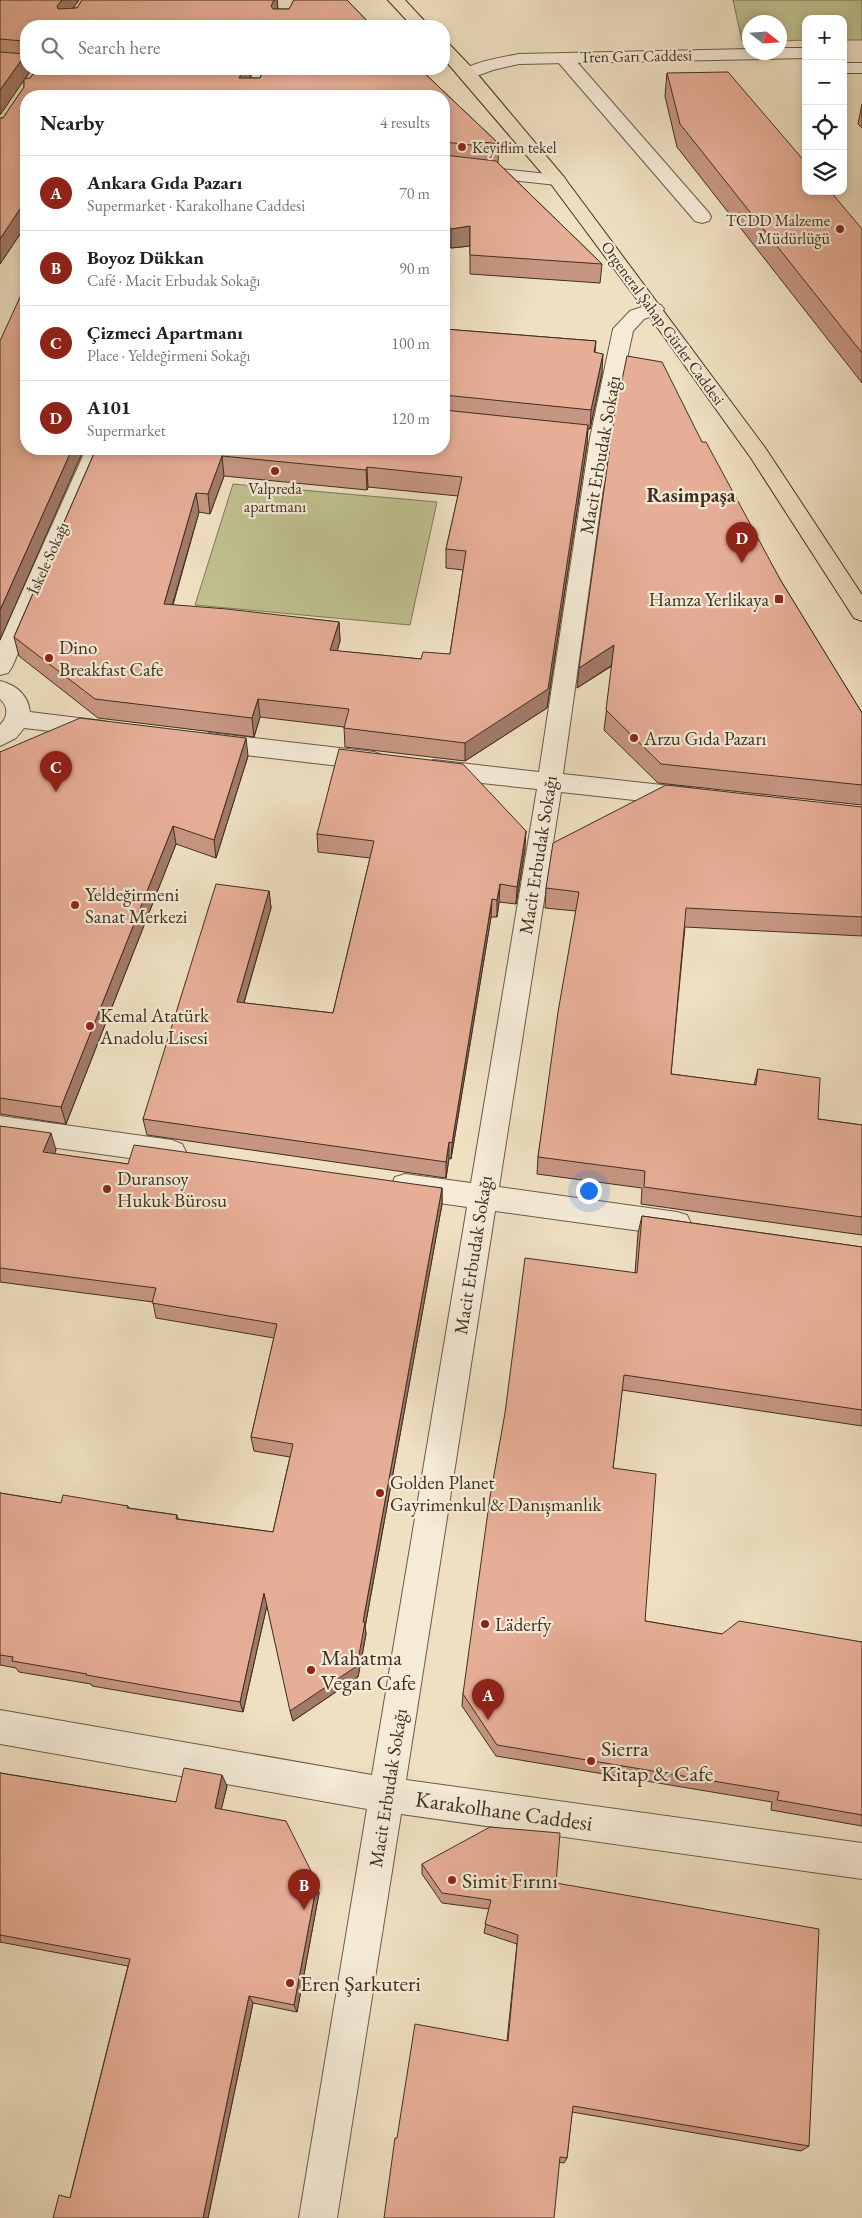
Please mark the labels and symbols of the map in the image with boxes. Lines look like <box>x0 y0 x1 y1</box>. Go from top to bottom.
north arrow <box>742 15 787 60</box>
street label: Tren Garı Caddesi <box>580 45 692 67</box>
place label: Keyiflim tekel <box>472 137 557 158</box>
marker: Keyiflim tekel <box>456 141 468 153</box>
place label: TCDD Malzeme Müdürlüğü <box>726 210 831 249</box>
marker: TCDD Malzeme Müdürlüğü <box>834 223 846 235</box>
street label: Orgeneral Şahap Gürler Caddesi <box>596 237 730 409</box>
street label: Macit Erbudak Sokağı <box>574 373 626 536</box>
marker: Valpreda apartmanı <box>269 465 281 477</box>
place label: Valpreda apartmanı <box>244 478 306 517</box>
district label: Rasimpaşa <box>647 482 736 508</box>
street label: İskele Sokağı <box>23 518 73 598</box>
pin: D <box>726 522 758 563</box>
place label: Hamza Yerlikaya <box>649 587 769 612</box>
marker: Hamza Yerlikaya <box>773 593 785 605</box>
place label: Dino Breakfast Cafe <box>59 635 164 682</box>
marker: Dino Breakfast Cafe <box>43 652 55 664</box>
place label: Arzu Gıda Pazarı <box>643 726 767 751</box>
marker: Arzu Gıda Pazarı <box>628 732 640 744</box>
pin: C <box>40 751 72 792</box>
street label: Macit Erbudak Sokağı <box>513 773 563 936</box>
place label: Yeldeğirmeni Sanat Merkezi <box>85 882 188 929</box>
marker: Yeldeğirmeni Sanat Merkezi <box>69 899 81 911</box>
place label: Kemal Atatürk Anadolu Lisesi <box>99 1003 210 1050</box>
marker: Kemal Atatürk Anadolu Lisesi <box>84 1020 96 1032</box>
place label: Duransoy Hukuk Bürosu <box>117 1166 227 1213</box>
street label: Macit Erbudak Sokağı <box>448 1173 498 1336</box>
your location <box>576 1178 602 1204</box>
marker: Duransoy Hukuk Bürosu <box>101 1183 113 1195</box>
place label: Golden Planet Gayrimenkul & Danışmanlık <box>390 1470 603 1517</box>
marker: Golden Planet Gayrimenkul & Danışmanlık <box>374 1487 386 1499</box>
place label: Läderfy <box>495 1612 552 1637</box>
marker: Läderfy <box>479 1618 491 1630</box>
place label: Mahatma Vegan Cafe <box>321 1643 416 1697</box>
marker: Mahatma Vegan Cafe <box>305 1664 317 1676</box>
pin: A <box>472 1679 504 1720</box>
street label: Macit Erbudak Sokağı <box>363 1706 413 1869</box>
place label: Sierra Kitap & Cafe <box>601 1734 714 1788</box>
marker: Sierra Kitap & Cafe <box>585 1755 597 1767</box>
street label: Karakolhane Caddesi <box>414 1784 594 1838</box>
place label: Simit Fırını <box>462 1866 558 1895</box>
pin: B <box>288 1869 320 1910</box>
marker: Simit Fırını <box>446 1874 458 1886</box>
place label: Eren Şarkuteri <box>300 1969 421 1998</box>
marker: Eren Şarkuteri <box>284 1977 296 1989</box>

